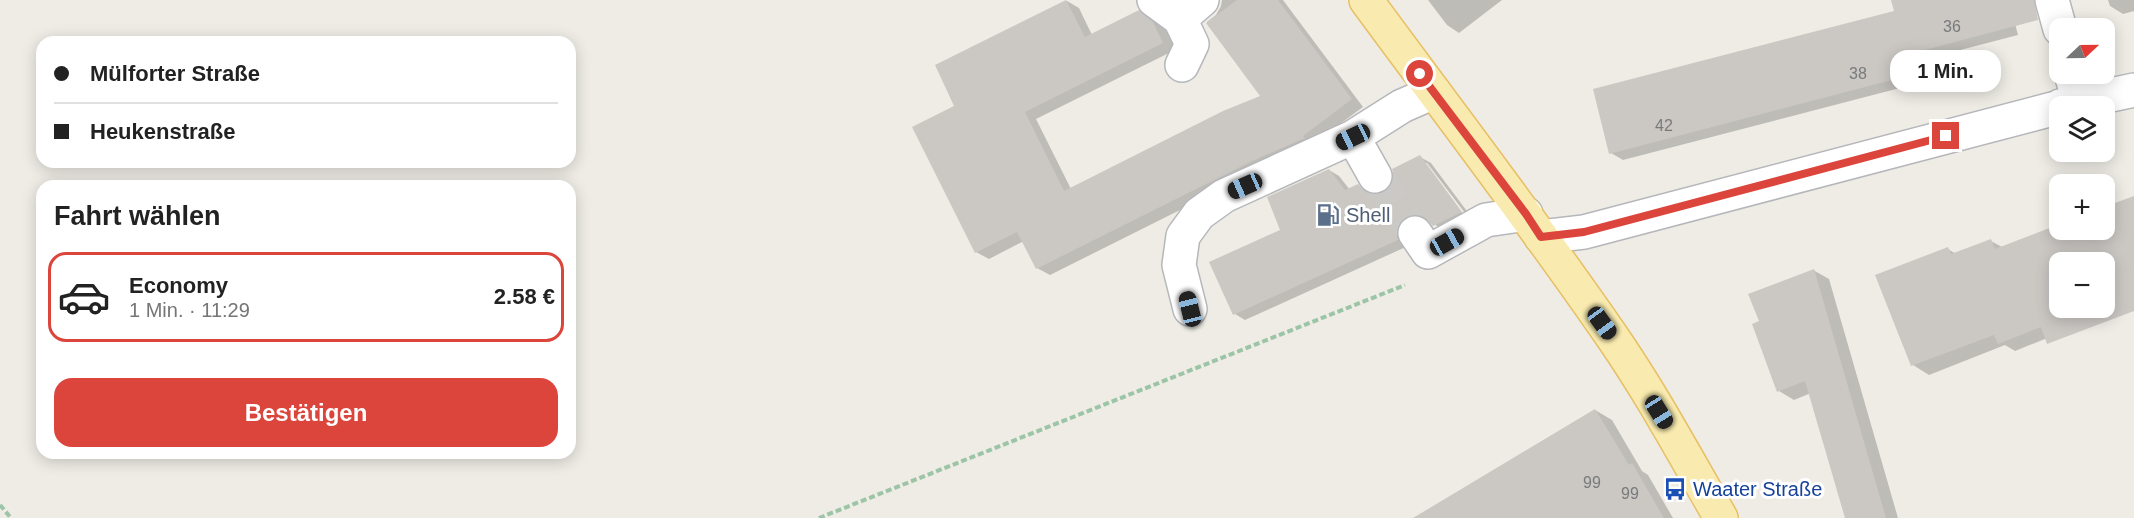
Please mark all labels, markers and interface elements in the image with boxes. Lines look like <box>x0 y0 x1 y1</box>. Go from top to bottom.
house number: 36 <box>1943 18 1961 35</box>
north arrow <box>2049 18 2115 84</box>
map controls <box>2049 18 2115 318</box>
callout: 1 Min. <box>1890 49 2002 91</box>
route start <box>1406 60 1433 87</box>
text: 1 Min. <box>1917 60 1974 82</box>
text: Mülforter Straße <box>90 61 260 86</box>
house number: 38 <box>1849 65 1867 82</box>
button: layers <box>2049 96 2115 162</box>
house number: 42 <box>1655 117 1673 134</box>
text: Heukenstraße <box>90 119 236 144</box>
car <box>1333 121 1373 153</box>
route end <box>1932 122 1959 149</box>
car <box>1225 170 1265 202</box>
button: + <box>2049 174 2115 240</box>
text: Fahrt wählen <box>54 201 221 231</box>
fuel station icon: Shell <box>1315 202 1341 228</box>
place label: Shell <box>1346 204 1390 226</box>
car <box>1427 225 1467 259</box>
button: − <box>2049 252 2115 318</box>
icon: car <box>57 270 111 324</box>
text: Economy <box>129 273 228 298</box>
text: 2.58 € <box>494 284 555 309</box>
car <box>1177 289 1203 329</box>
text: 1 Min. · 11:29 <box>129 299 250 321</box>
car <box>1584 303 1620 343</box>
button: Bestätigen <box>54 378 558 447</box>
car <box>1642 392 1676 432</box>
house number: 99 <box>1583 474 1601 491</box>
bus stop icon: Waater Straße <box>1662 476 1688 502</box>
place label: Waater Straße <box>1693 478 1822 500</box>
house number: 99 <box>1621 485 1639 502</box>

